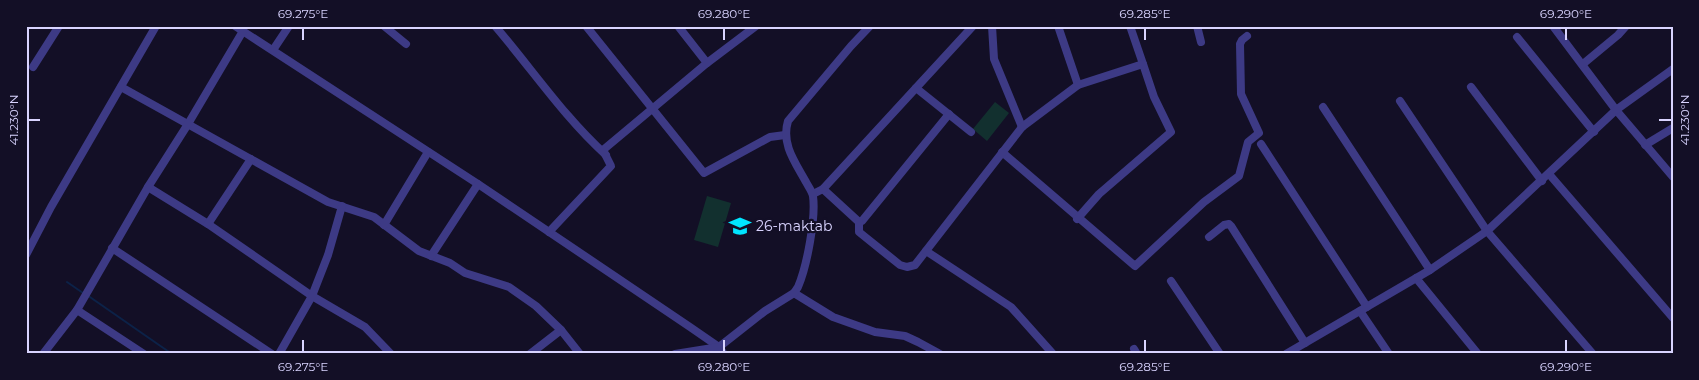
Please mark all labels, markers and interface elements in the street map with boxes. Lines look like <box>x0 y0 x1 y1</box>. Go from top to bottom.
text: 69.275°E <box>278 6 328 21</box>
text: 69.280°E <box>698 6 750 21</box>
text: 69.285°E <box>1119 6 1171 21</box>
text: 69.290°E <box>1540 6 1592 21</box>
text: 41.230°N <box>6 95 21 145</box>
text: 41.230°N <box>1677 95 1692 145</box>
school or university icon: 26-maktab <box>727 213 753 239</box>
place label: 26-maktab <box>756 217 833 235</box>
text: 69.275°E <box>278 359 328 374</box>
text: 69.280°E <box>698 359 750 374</box>
text: 69.285°E <box>1119 359 1171 374</box>
text: 69.290°E <box>1540 359 1592 374</box>

